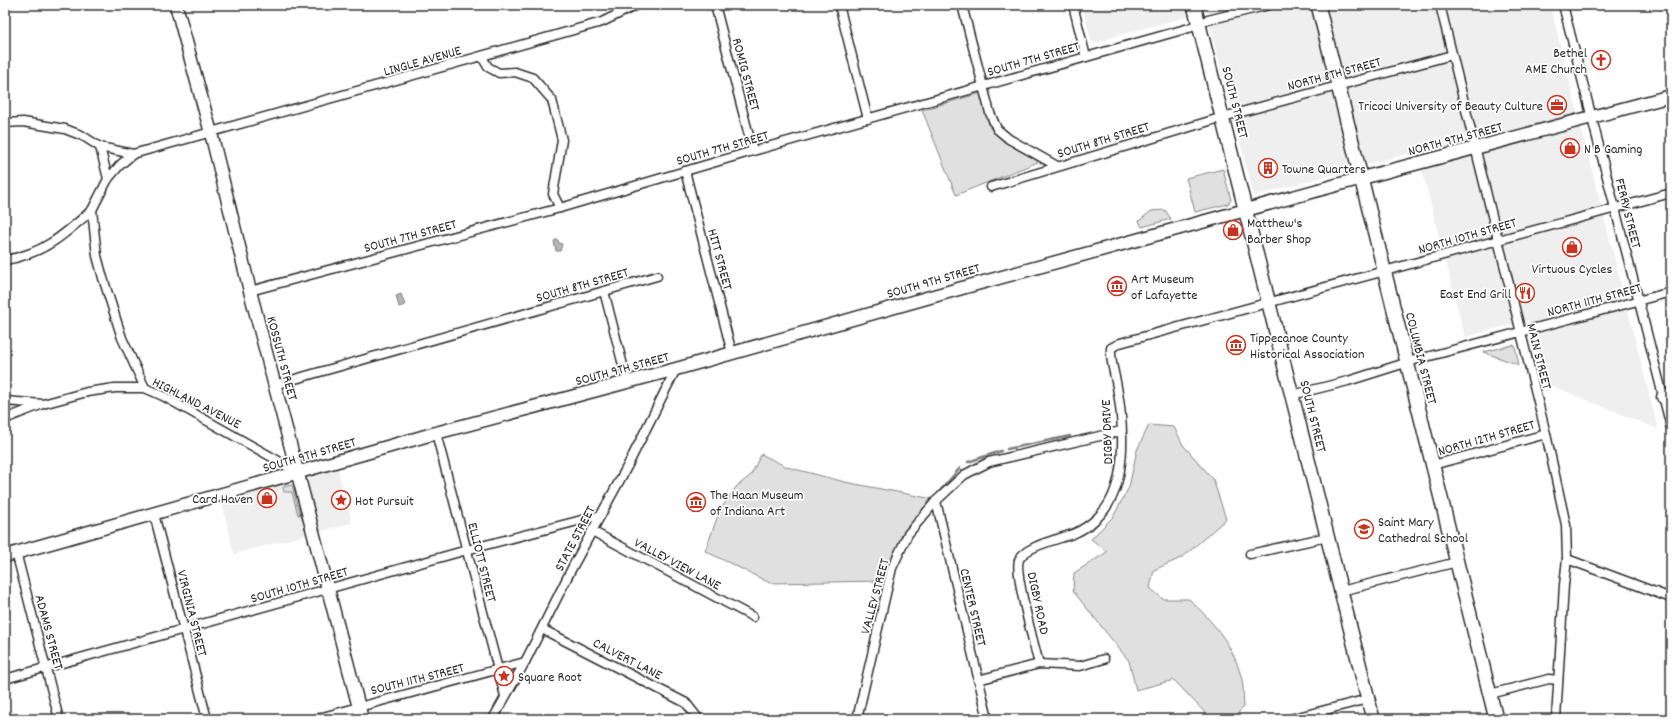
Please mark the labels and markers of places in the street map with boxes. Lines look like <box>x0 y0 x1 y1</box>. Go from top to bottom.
place label: Bethel AME Church <box>1525 44 1588 80</box>
church icon: Bethel AME Church <box>1590 49 1612 71</box>
office icon: Tricoci University of Beauty Culture <box>1546 94 1568 116</box>
place label: Tricoci University of Beauty Culture <box>1358 97 1543 117</box>
shop icon: N B Gaming <box>1559 137 1581 159</box>
place label: N B Gaming <box>1584 140 1642 160</box>
building icon: Towne Quarters <box>1257 157 1279 179</box>
place label: Towne Quarters <box>1282 160 1366 180</box>
place label: Matthew's Barber Shop <box>1247 214 1311 250</box>
shop icon: Matthew's Barber Shop <box>1222 219 1244 241</box>
shop icon: Virtuous Cycles <box>1561 236 1583 258</box>
place label: Virtuous Cycles <box>1532 260 1612 280</box>
place label: Art Museum of Lafayette <box>1131 270 1197 306</box>
museum icon: Art Museum of Lafayette <box>1106 275 1128 297</box>
restaurant icon: East End Grill <box>1514 282 1536 304</box>
place label: East End Grill <box>1440 285 1512 305</box>
place label: Tippecanoe County Historical Association <box>1250 329 1364 365</box>
museum icon: Tippecanoe County Historical Association <box>1225 334 1247 356</box>
place label: The Haan Museum of Indiana Art <box>710 486 803 522</box>
shop icon: Card Haven <box>256 487 278 509</box>
place icon: Hot Pursuit <box>330 489 352 511</box>
place label: Card Haven <box>192 490 253 510</box>
museum icon: The Haan Museum of Indiana Art <box>685 491 707 513</box>
place label: Hot Pursuit <box>355 492 414 512</box>
place label: Saint Mary Cathedral School <box>1378 513 1469 549</box>
school or university icon: Saint Mary Cathedral School <box>1353 518 1375 540</box>
place icon: Square Root <box>493 665 515 687</box>
place label: Square Root <box>518 668 582 688</box>

